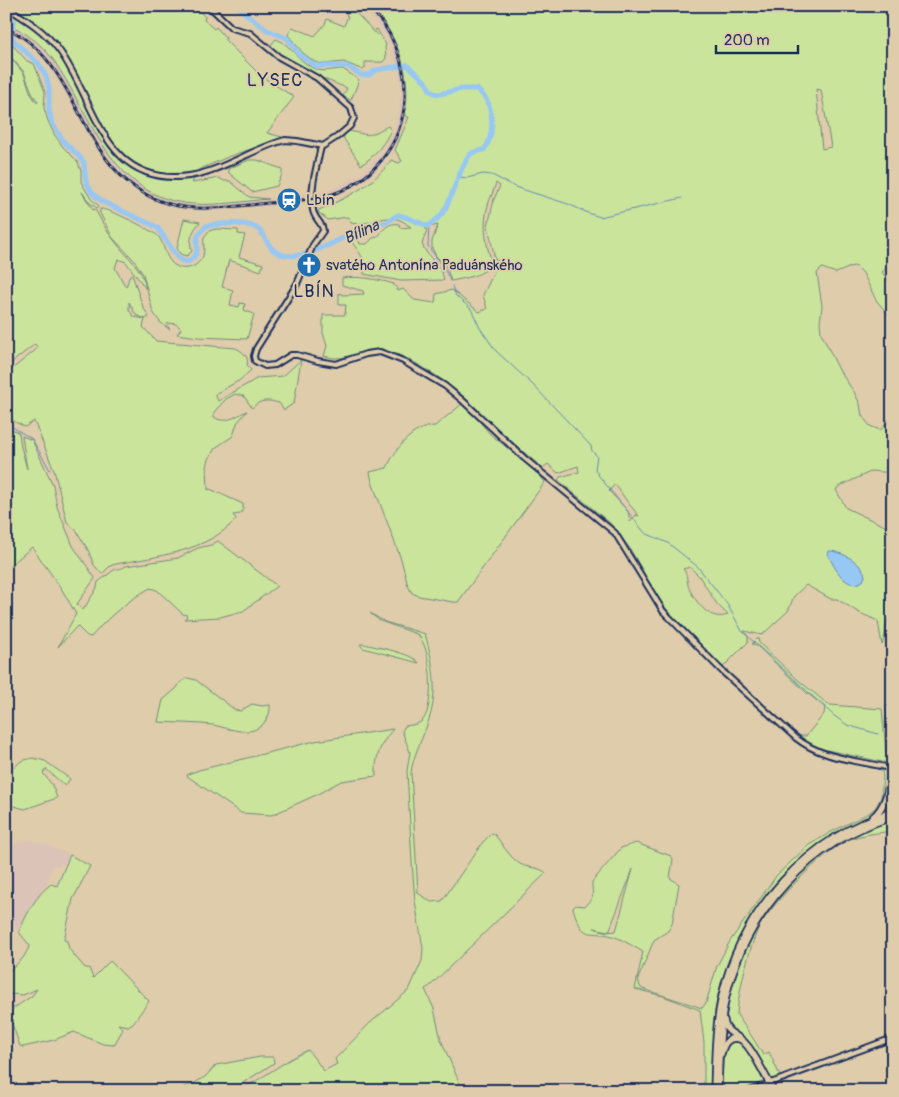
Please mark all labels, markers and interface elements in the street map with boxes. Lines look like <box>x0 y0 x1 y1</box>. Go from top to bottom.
scale bar <box>716 22 799 54</box>
text: 200 m <box>724 31 769 50</box>
district label: LYSEC <box>247 69 303 92</box>
station icon: Lbín <box>276 187 302 213</box>
place label: Lbín <box>306 191 335 210</box>
water label: Bílina <box>341 215 384 248</box>
church icon: svatého Antonína Paduánského <box>296 252 322 278</box>
place label: svatého Antonína Paduánského <box>326 256 523 275</box>
district label: LBÍN <box>293 280 335 303</box>

